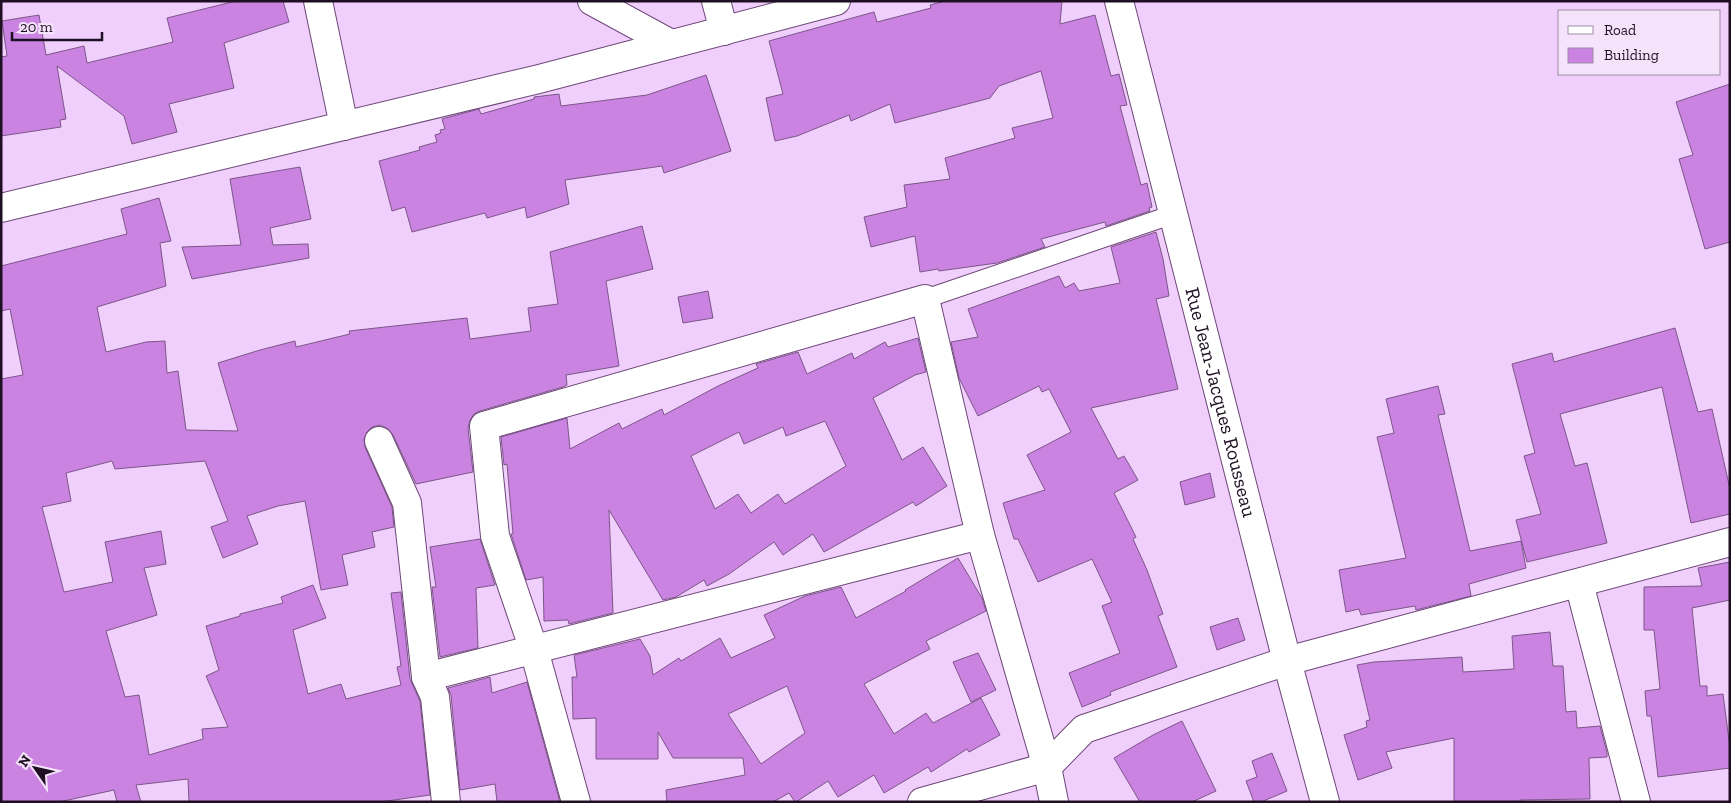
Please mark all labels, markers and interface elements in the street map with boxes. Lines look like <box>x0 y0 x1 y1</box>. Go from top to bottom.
scale bar <box>12 10 102 42</box>
legend <box>1558 10 1721 75</box>
text: 20 m <box>20 18 53 36</box>
text: Road <box>1604 21 1637 39</box>
text: Building <box>1604 46 1659 64</box>
street label: Rue Jean-Jacques Rousseau <box>1180 285 1262 520</box>
north arrow <box>10 743 60 793</box>
text: N <box>15 752 35 770</box>

